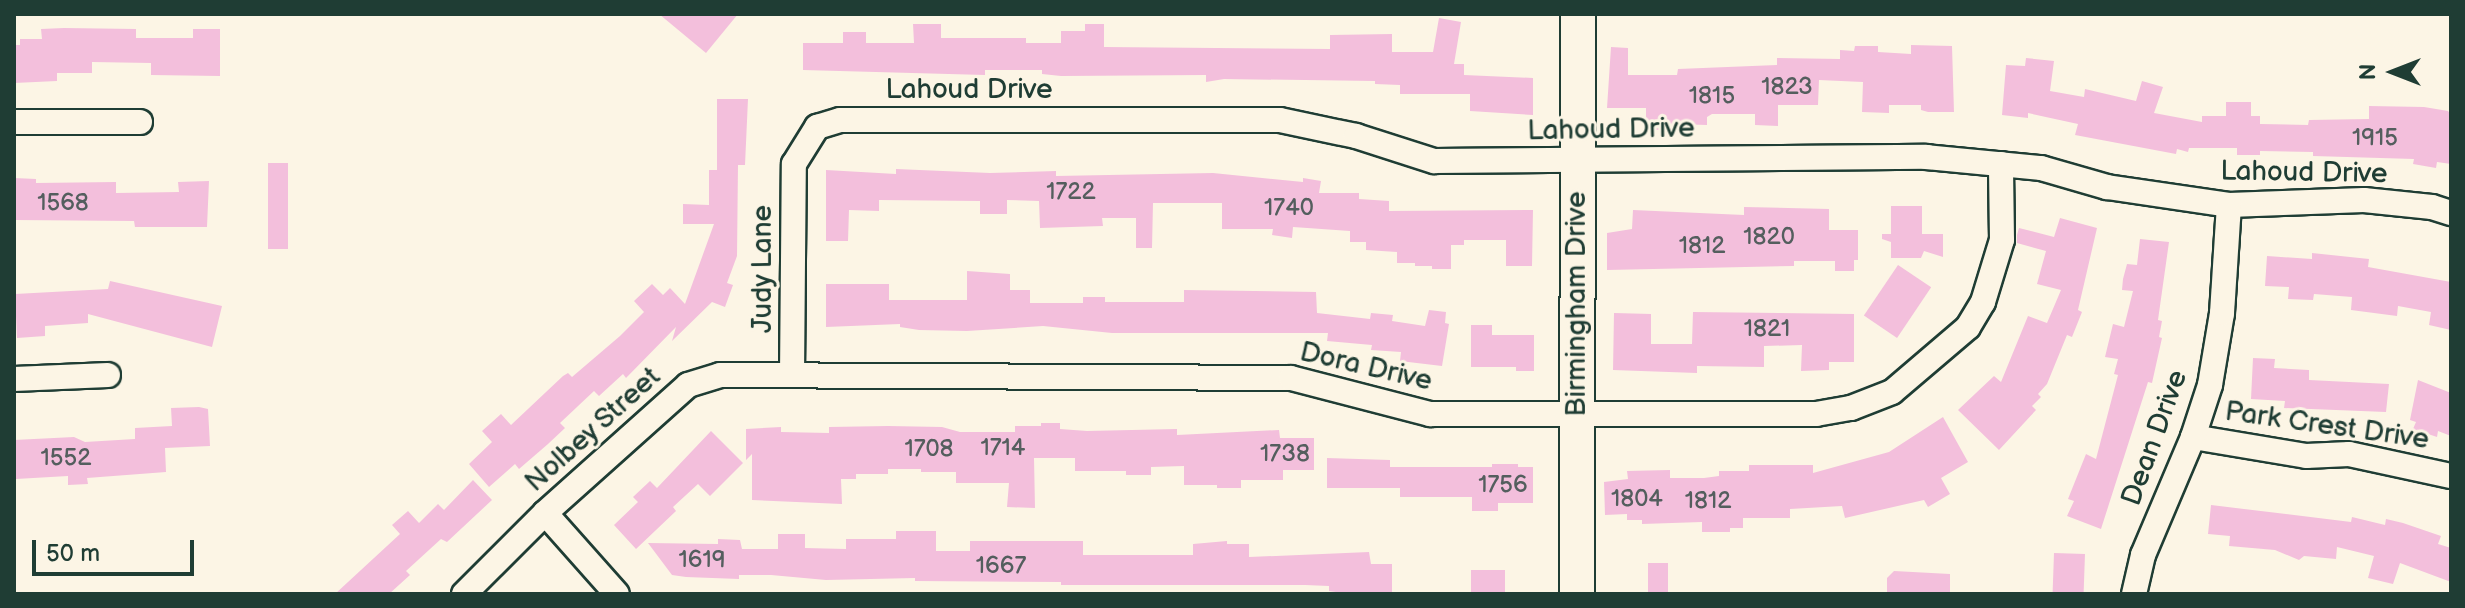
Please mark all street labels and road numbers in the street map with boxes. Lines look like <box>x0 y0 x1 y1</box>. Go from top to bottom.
street label: Lahoud Drive <box>885 73 1053 107</box>
street label: Lahoud Drive <box>1527 112 1695 148</box>
street label: Lahoud Drive <box>2220 155 2388 191</box>
street label: Birmingham Drive <box>1560 191 1594 417</box>
street label: Judy Lane <box>746 204 780 334</box>
street label: Dora Drive <box>1297 335 1435 399</box>
street label: Nolbey Street <box>518 360 668 500</box>
street label: Dean Drive <box>2115 366 2195 510</box>
street label: Park Crest Drive <box>2223 395 2431 457</box>

